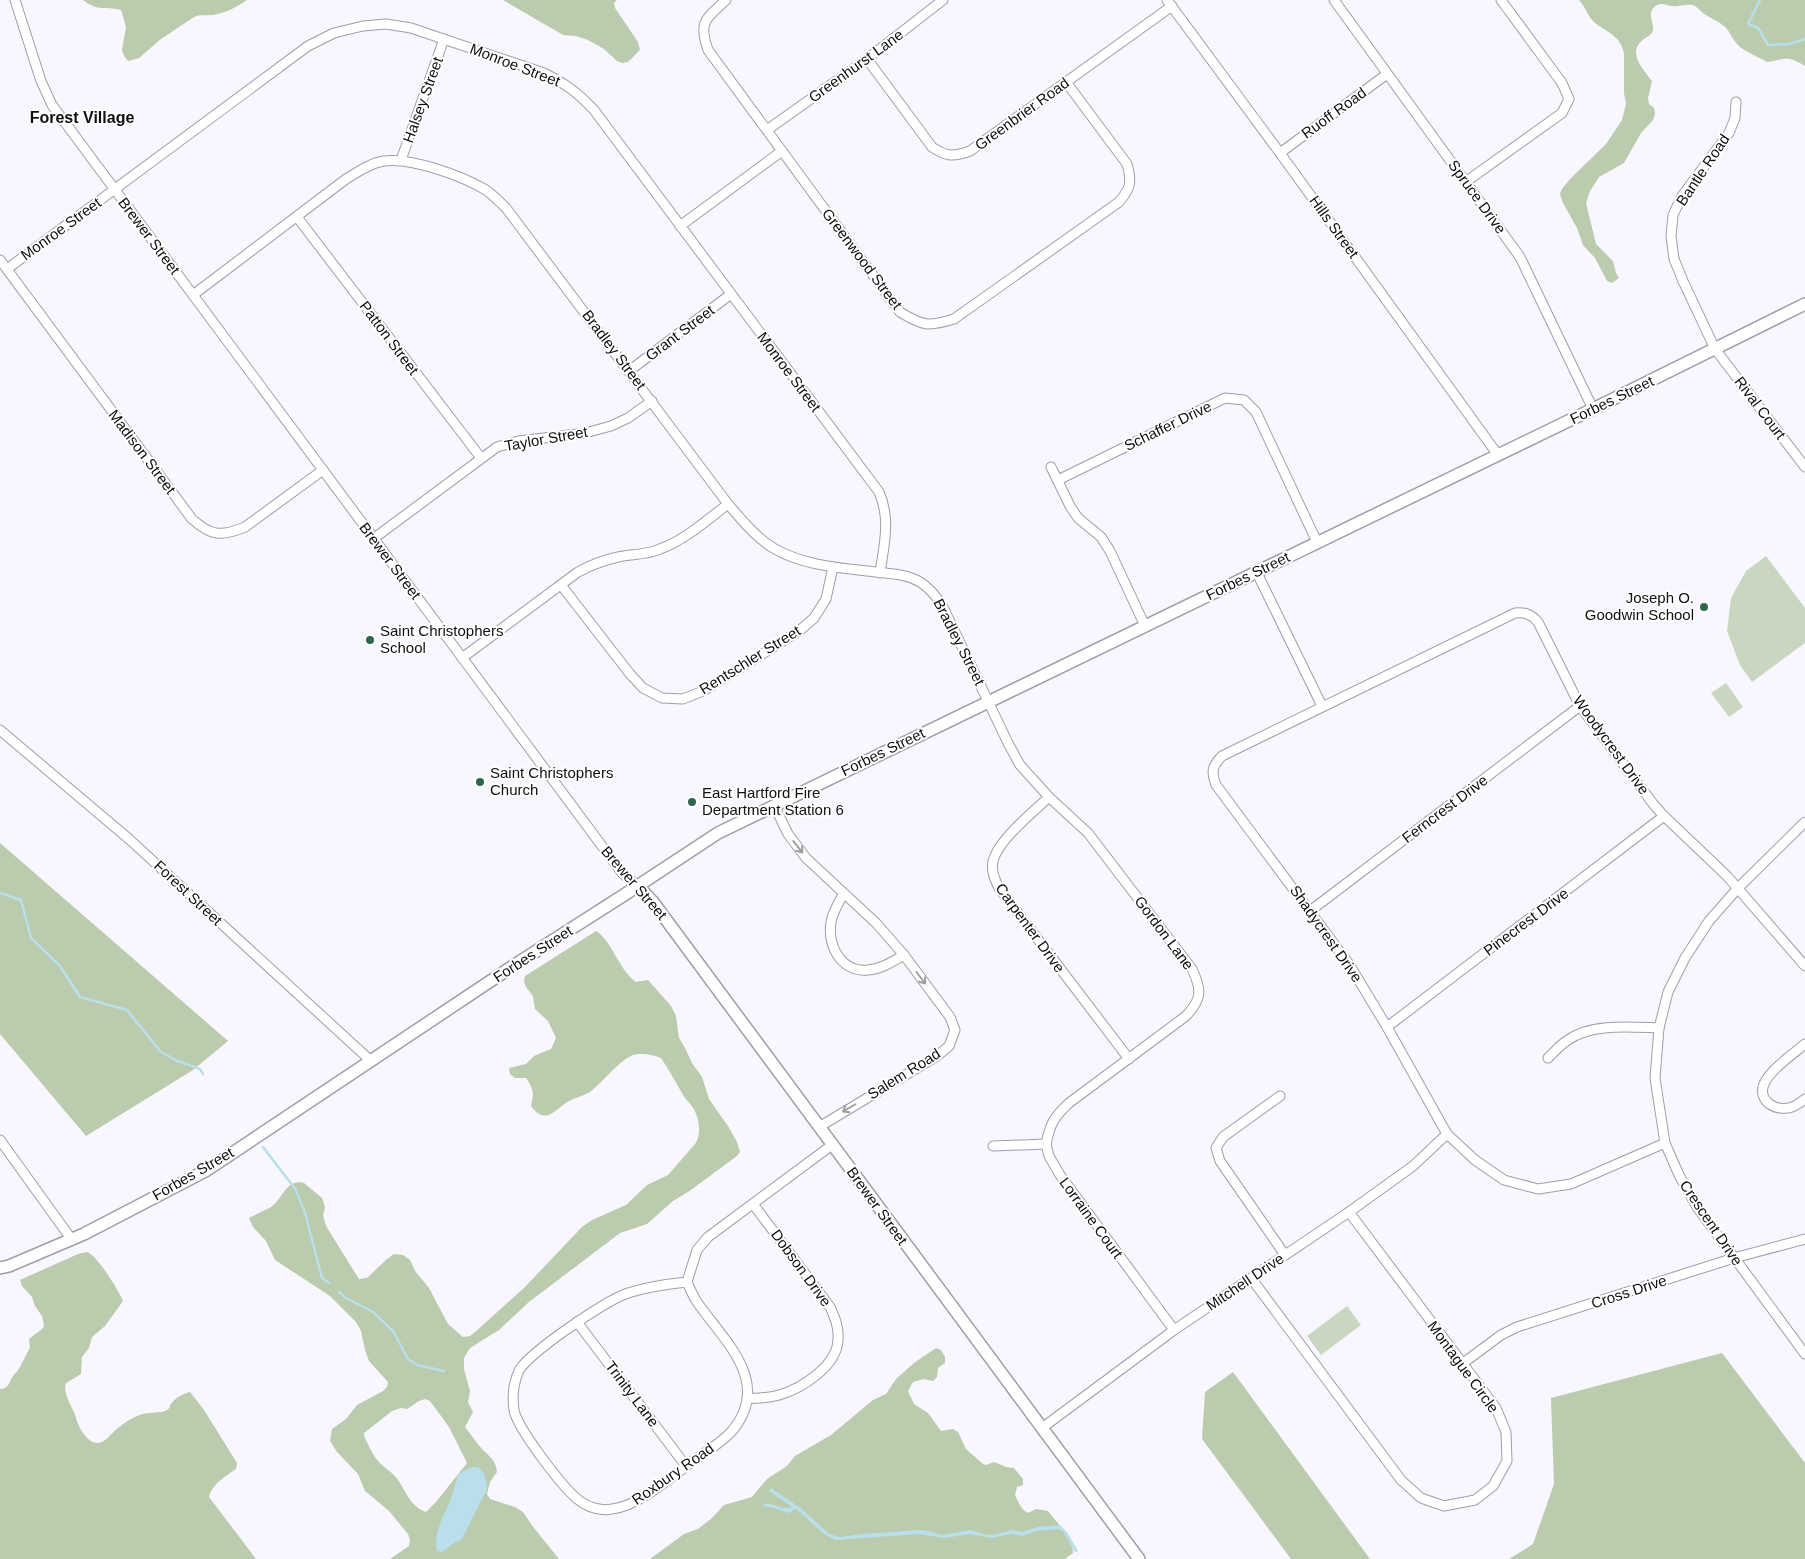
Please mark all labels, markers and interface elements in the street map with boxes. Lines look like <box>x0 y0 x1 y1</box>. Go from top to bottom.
street label: Greenhurst Lane <box>805 26 906 106</box>
street label: Monroe Street <box>468 40 563 90</box>
street label: Halsey Street <box>399 54 446 145</box>
street label: Greenbrier Road <box>972 74 1072 153</box>
street label: Ruoff Road <box>1298 83 1369 142</box>
district label: Forest Village <box>30 109 134 126</box>
street label: Bantle Road <box>1672 131 1733 209</box>
street label: Spruce Drive <box>1445 157 1510 237</box>
street label: Hills Street <box>1306 192 1363 262</box>
street label: Monroe Street <box>17 193 105 263</box>
street label: Brewer Street <box>115 194 184 278</box>
street label: Greenwood Street <box>819 205 906 313</box>
street label: Patton Street <box>356 298 423 378</box>
street label: Grant Street <box>642 301 718 364</box>
street label: Bradley Street <box>579 307 650 393</box>
street label: Monroe Street <box>754 329 825 415</box>
street label: Forbes Street <box>1567 372 1657 427</box>
street label: Rival Court <box>1731 373 1790 443</box>
street label: Schaffer Drive <box>1121 397 1214 454</box>
street label: Madison Street <box>105 406 180 498</box>
street label: Taylor Street <box>503 423 590 454</box>
street label: Brewer Street <box>356 519 425 603</box>
street label: Forbes Street <box>1203 548 1293 603</box>
place label: Joseph O. Goodwin School <box>1585 589 1694 623</box>
street label: Bradley Street <box>930 596 989 689</box>
marker: Joseph O. Goodwin School <box>1698 601 1710 613</box>
street label: Rentschler Street <box>696 621 804 697</box>
place label: Saint Christophers School <box>380 622 503 656</box>
marker: Saint Christophers School <box>364 634 376 646</box>
street label: Woodycrest Drive <box>1570 692 1653 797</box>
street label: Forbes Street <box>838 724 928 779</box>
place label: Saint Christophers Church <box>490 764 613 798</box>
street label: Ferncrest Drive <box>1399 771 1491 846</box>
marker: Saint Christophers Church <box>474 776 486 788</box>
place label: East Hartford Fire Department Station 6 <box>702 784 844 818</box>
marker: East Hartford Fire Department Station 6 <box>686 796 698 808</box>
one-way arrow <box>792 840 803 853</box>
street label: Brewer Street <box>598 842 671 923</box>
street label: Forest Street <box>151 857 226 929</box>
street label: Carpenter Drive <box>992 880 1068 976</box>
street label: Shadycrest Drive <box>1287 882 1366 985</box>
street label: Pinecrest Drive <box>1480 884 1571 959</box>
street label: Gordon Lane <box>1131 893 1198 973</box>
street label: Forbes Street <box>490 921 576 985</box>
one-way arrow <box>916 971 926 985</box>
street label: Salem Road <box>864 1044 943 1103</box>
one-way arrow <box>842 1103 856 1113</box>
street label: Forbes Street <box>149 1143 237 1204</box>
street label: Brewer Street <box>844 1164 912 1248</box>
street label: Lorraine Court <box>1056 1174 1127 1262</box>
street label: Crescent Drive <box>1677 1177 1746 1269</box>
street label: Dobson Drive <box>768 1226 835 1309</box>
street label: Mitchell Drive <box>1203 1249 1287 1314</box>
street label: Cross Drive <box>1589 1271 1669 1312</box>
street label: Montague Circle <box>1424 1318 1502 1416</box>
street label: Trinity Lane <box>602 1358 663 1430</box>
street label: Roxbury Road <box>629 1439 717 1508</box>

